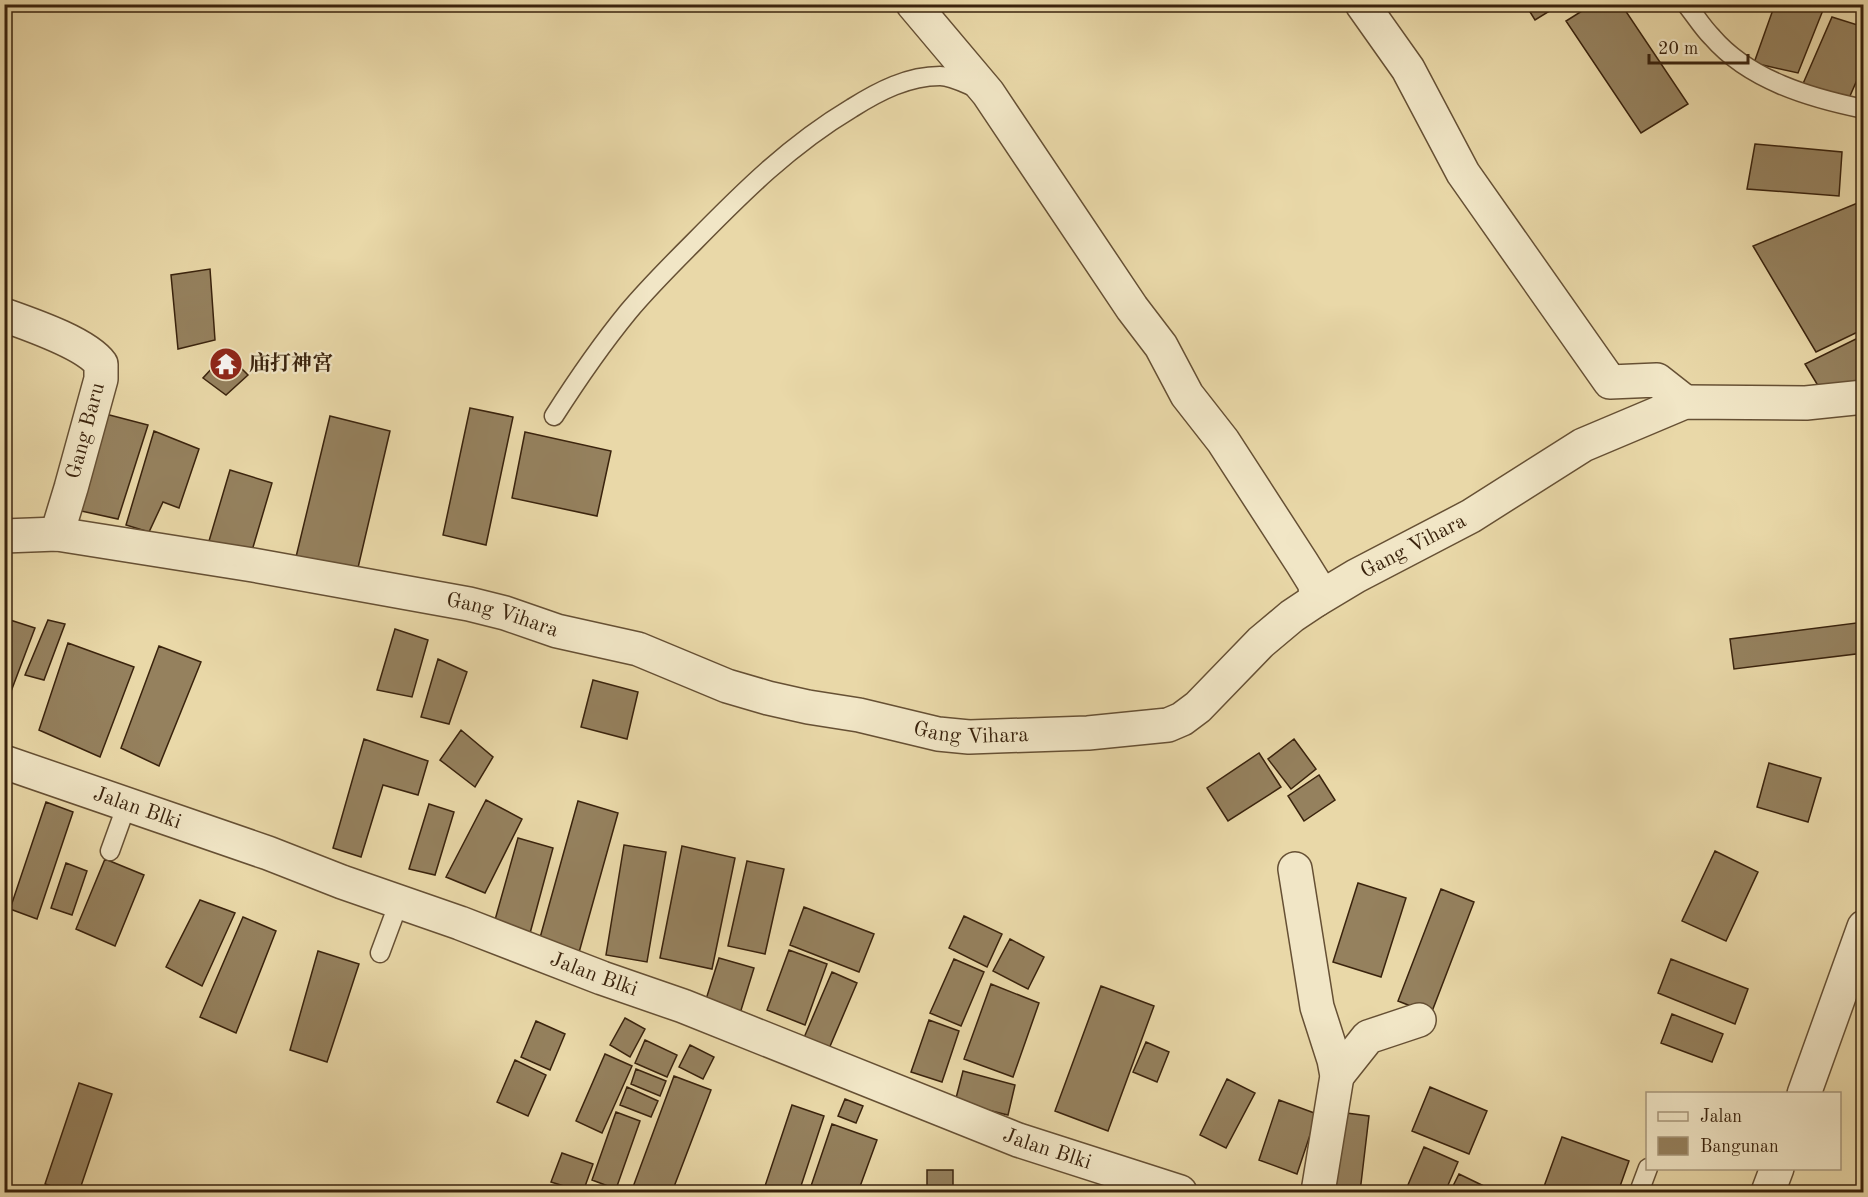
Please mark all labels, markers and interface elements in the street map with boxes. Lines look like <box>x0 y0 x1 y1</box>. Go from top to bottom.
scale bar <box>1649 27 1748 65</box>
text: 20 m <box>1658 40 1698 58</box>
temple icon: 庙打神宮 <box>208 346 244 382</box>
place label: 庙打神宮 <box>249 351 333 375</box>
street label: Gang Baru <box>63 381 109 481</box>
street label: Gang Vihara <box>1357 510 1470 582</box>
street label: Gang Vihara <box>445 590 561 641</box>
street label: Gang Vihara <box>911 718 1029 748</box>
street label: Jalan Blki <box>91 783 184 833</box>
street label: Jalan Blki <box>547 948 640 1000</box>
legend <box>1646 1092 1841 1170</box>
text: Jalan <box>1700 1108 1742 1126</box>
street label: Jalan Blki <box>1000 1125 1094 1173</box>
text: Bangunan <box>1700 1138 1779 1156</box>

